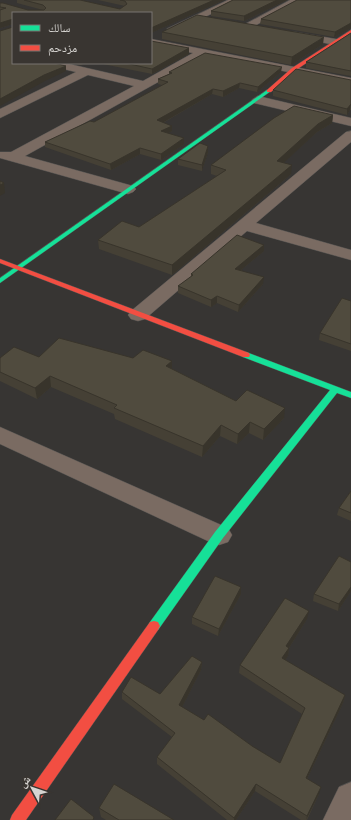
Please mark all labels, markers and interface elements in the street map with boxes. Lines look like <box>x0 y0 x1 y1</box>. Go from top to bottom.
legend <box>12 12 152 64</box>
text: سالك <box>48 21 70 37</box>
text: مزدحم <box>48 41 77 57</box>
north arrow <box>12 768 52 808</box>
text: ش <box>16 773 34 791</box>

